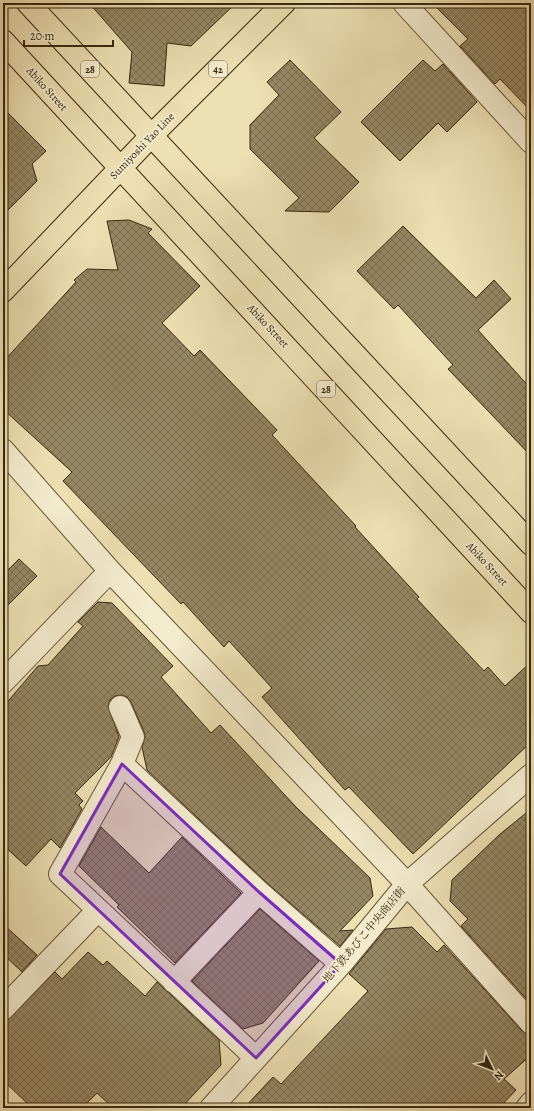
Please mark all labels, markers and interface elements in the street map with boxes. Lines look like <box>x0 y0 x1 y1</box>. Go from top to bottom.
scale bar <box>24 22 113 48</box>
text: 20 m <box>30 28 54 44</box>
road number: 28 <box>81 61 99 77</box>
road number: 42 <box>209 61 227 77</box>
street label: Abiko Street <box>22 63 71 115</box>
street label: Sumiyoshi Yao Line <box>106 109 178 183</box>
street label: Abiko Street <box>243 300 292 351</box>
road number: 28 <box>317 381 335 397</box>
street label: Abiko Street <box>462 538 511 589</box>
street label: 地下鉄あびこ中央商店街 <box>319 884 409 986</box>
north arrow <box>472 1049 512 1089</box>
text: N <box>491 1067 507 1084</box>

